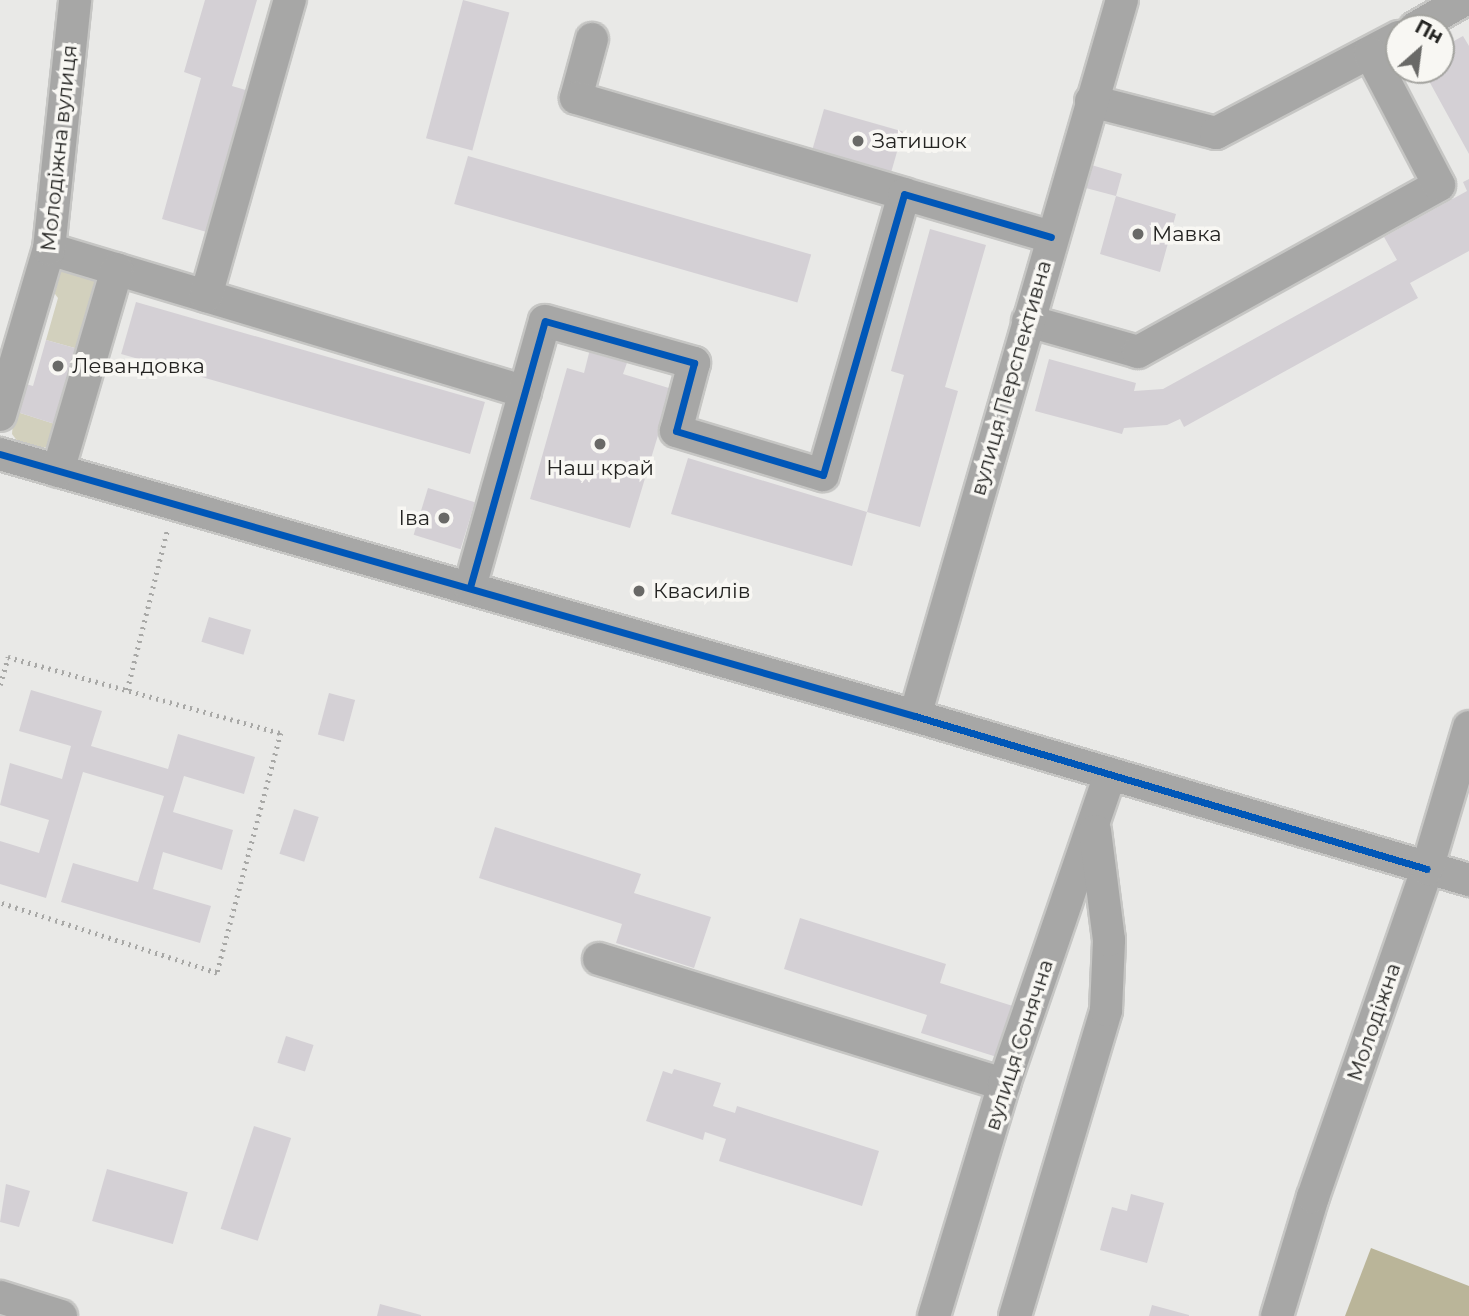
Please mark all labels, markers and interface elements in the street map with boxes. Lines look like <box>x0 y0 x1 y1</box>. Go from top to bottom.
north arrow <box>1385 14 1455 84</box>
text: Пн <box>1411 15 1447 49</box>
street label: Молодіжна вулиця <box>36 43 82 253</box>
place label: Затишок <box>872 128 967 154</box>
marker: Затишок <box>850 133 866 149</box>
place label: Мавка <box>1152 221 1221 247</box>
marker: Мавка <box>1130 226 1146 242</box>
street label: вулиця Перспективна <box>965 257 1057 499</box>
place label: Левандовка <box>72 353 205 379</box>
marker: Левандовка <box>50 358 66 374</box>
marker: Наш край <box>592 436 608 452</box>
place label: Наш край <box>546 455 654 481</box>
place label: Іва <box>399 505 430 531</box>
marker: Іва <box>436 510 452 526</box>
place label: Квасилів <box>653 578 751 604</box>
marker: Квасилів <box>631 583 647 599</box>
street label: вулиця Сонячна <box>979 956 1059 1134</box>
street label: Молодіжна <box>1342 960 1406 1084</box>

